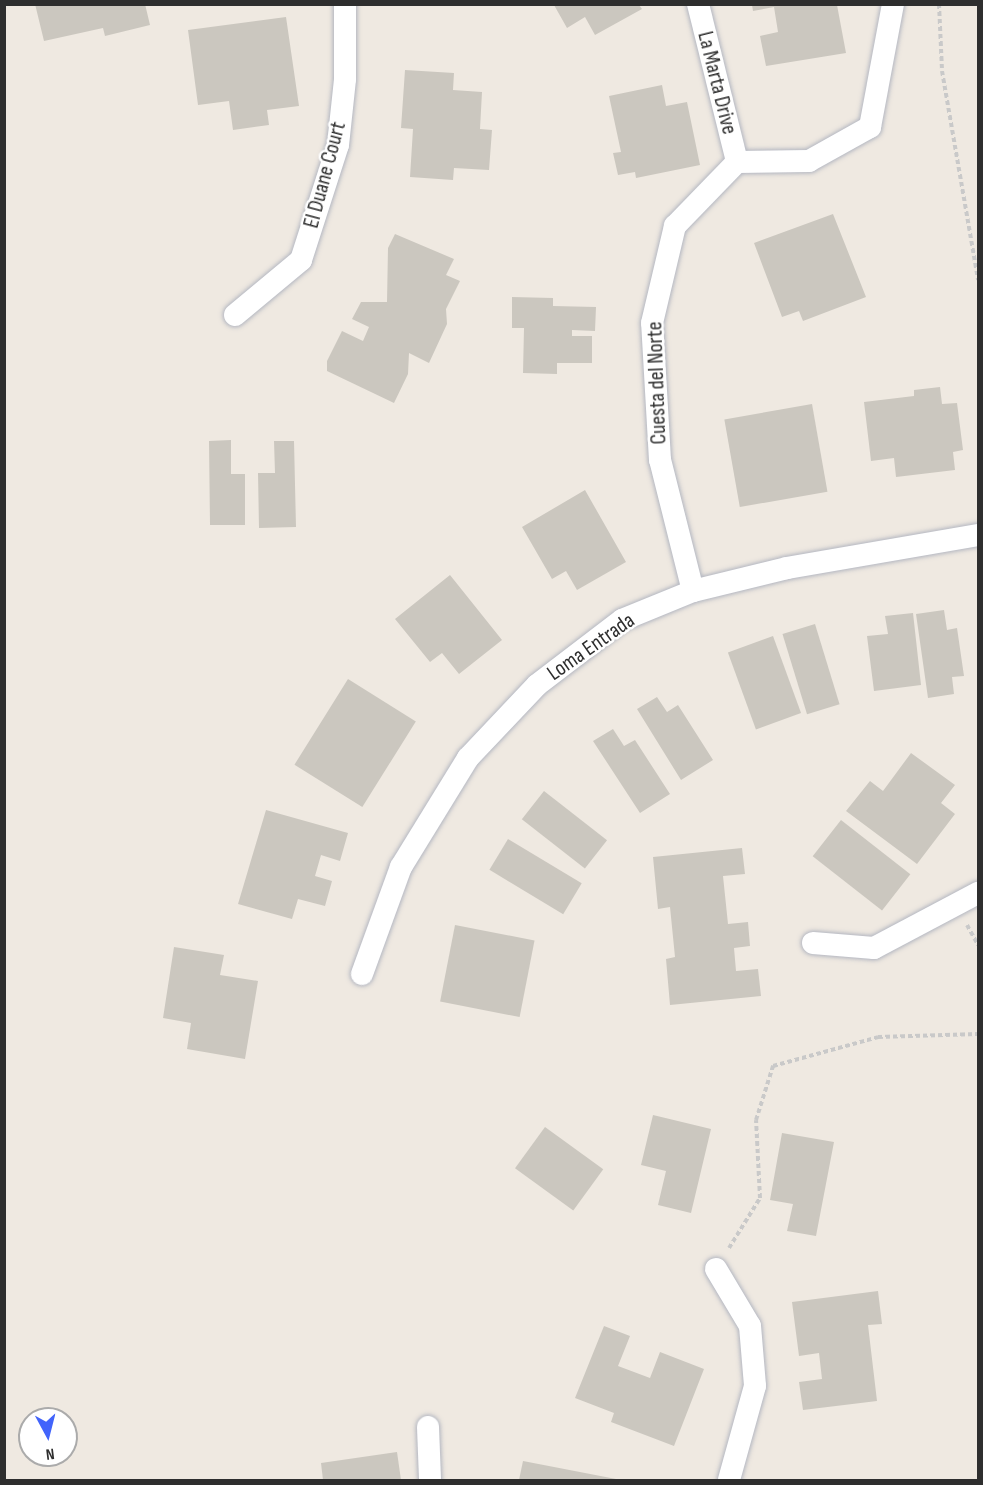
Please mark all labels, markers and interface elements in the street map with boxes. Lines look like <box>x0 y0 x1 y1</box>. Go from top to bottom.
street label: La Marta Drive <box>691 29 743 137</box>
street label: El Duane Court <box>298 119 352 231</box>
street label: Cuesta del Norte <box>642 321 672 445</box>
street label: Loma Entrada <box>542 607 640 687</box>
north arrow <box>18 1407 78 1467</box>
text: N <box>45 1443 55 1463</box>

